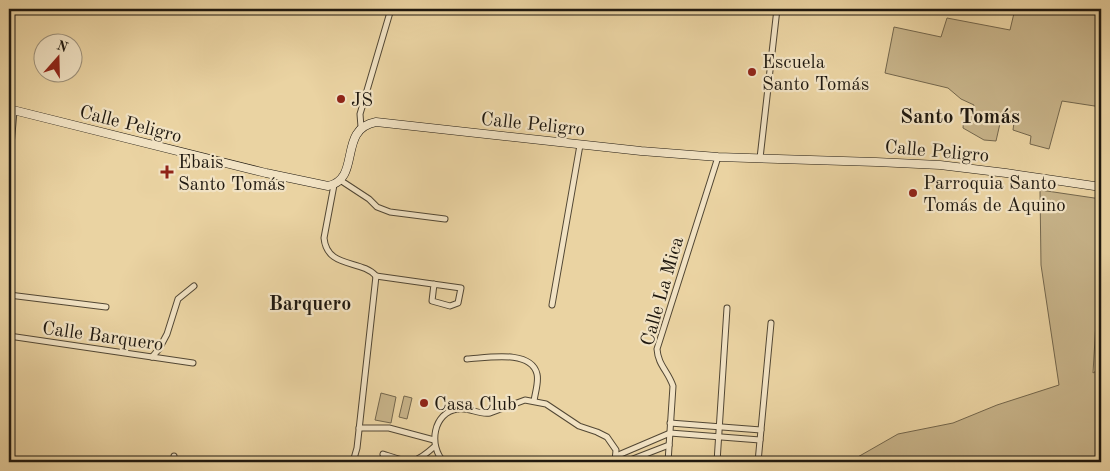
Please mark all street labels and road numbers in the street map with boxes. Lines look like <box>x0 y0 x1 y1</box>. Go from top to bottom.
street label: Calle Peligro <box>77 104 184 147</box>
street label: Calle Peligro <box>480 111 586 140</box>
street label: Calle Peligro <box>884 138 990 167</box>
street label: Calle La Mica <box>639 234 688 348</box>
street label: Calle Barquero <box>41 320 165 355</box>

